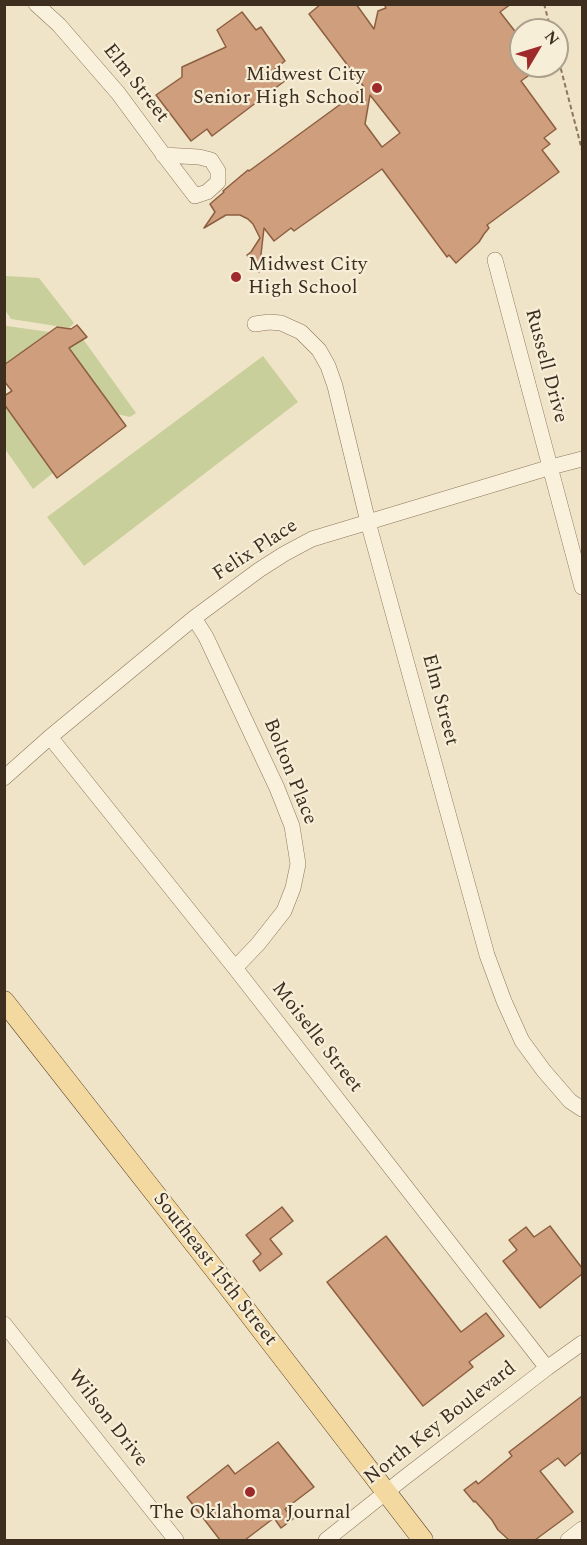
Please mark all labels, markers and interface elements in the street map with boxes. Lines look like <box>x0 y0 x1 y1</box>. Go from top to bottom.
north arrow <box>509 18 569 78</box>
text: N <box>538 26 565 51</box>
street label: Elm Street <box>97 40 173 128</box>
place label: Midwest City Senior High School <box>193 64 365 111</box>
marker: Midwest City Senior High School <box>370 81 384 95</box>
place label: Midwest City High School <box>248 254 367 301</box>
marker: Midwest City High School <box>229 270 243 284</box>
street label: Russell Drive <box>518 306 572 426</box>
street label: Felix Place <box>209 515 303 587</box>
street label: Elm Street <box>415 652 463 748</box>
street label: Bolton Place <box>257 715 321 829</box>
street label: Moiselle Street <box>265 978 367 1098</box>
street label: Southeast 15th Street <box>147 1189 281 1351</box>
street label: North Key Boulevard <box>360 1357 522 1491</box>
street label: Wilson Drive <box>62 1366 152 1472</box>
marker: The Oklahoma Journal <box>243 1485 257 1499</box>
place label: The Oklahoma Journal <box>149 1502 351 1526</box>

